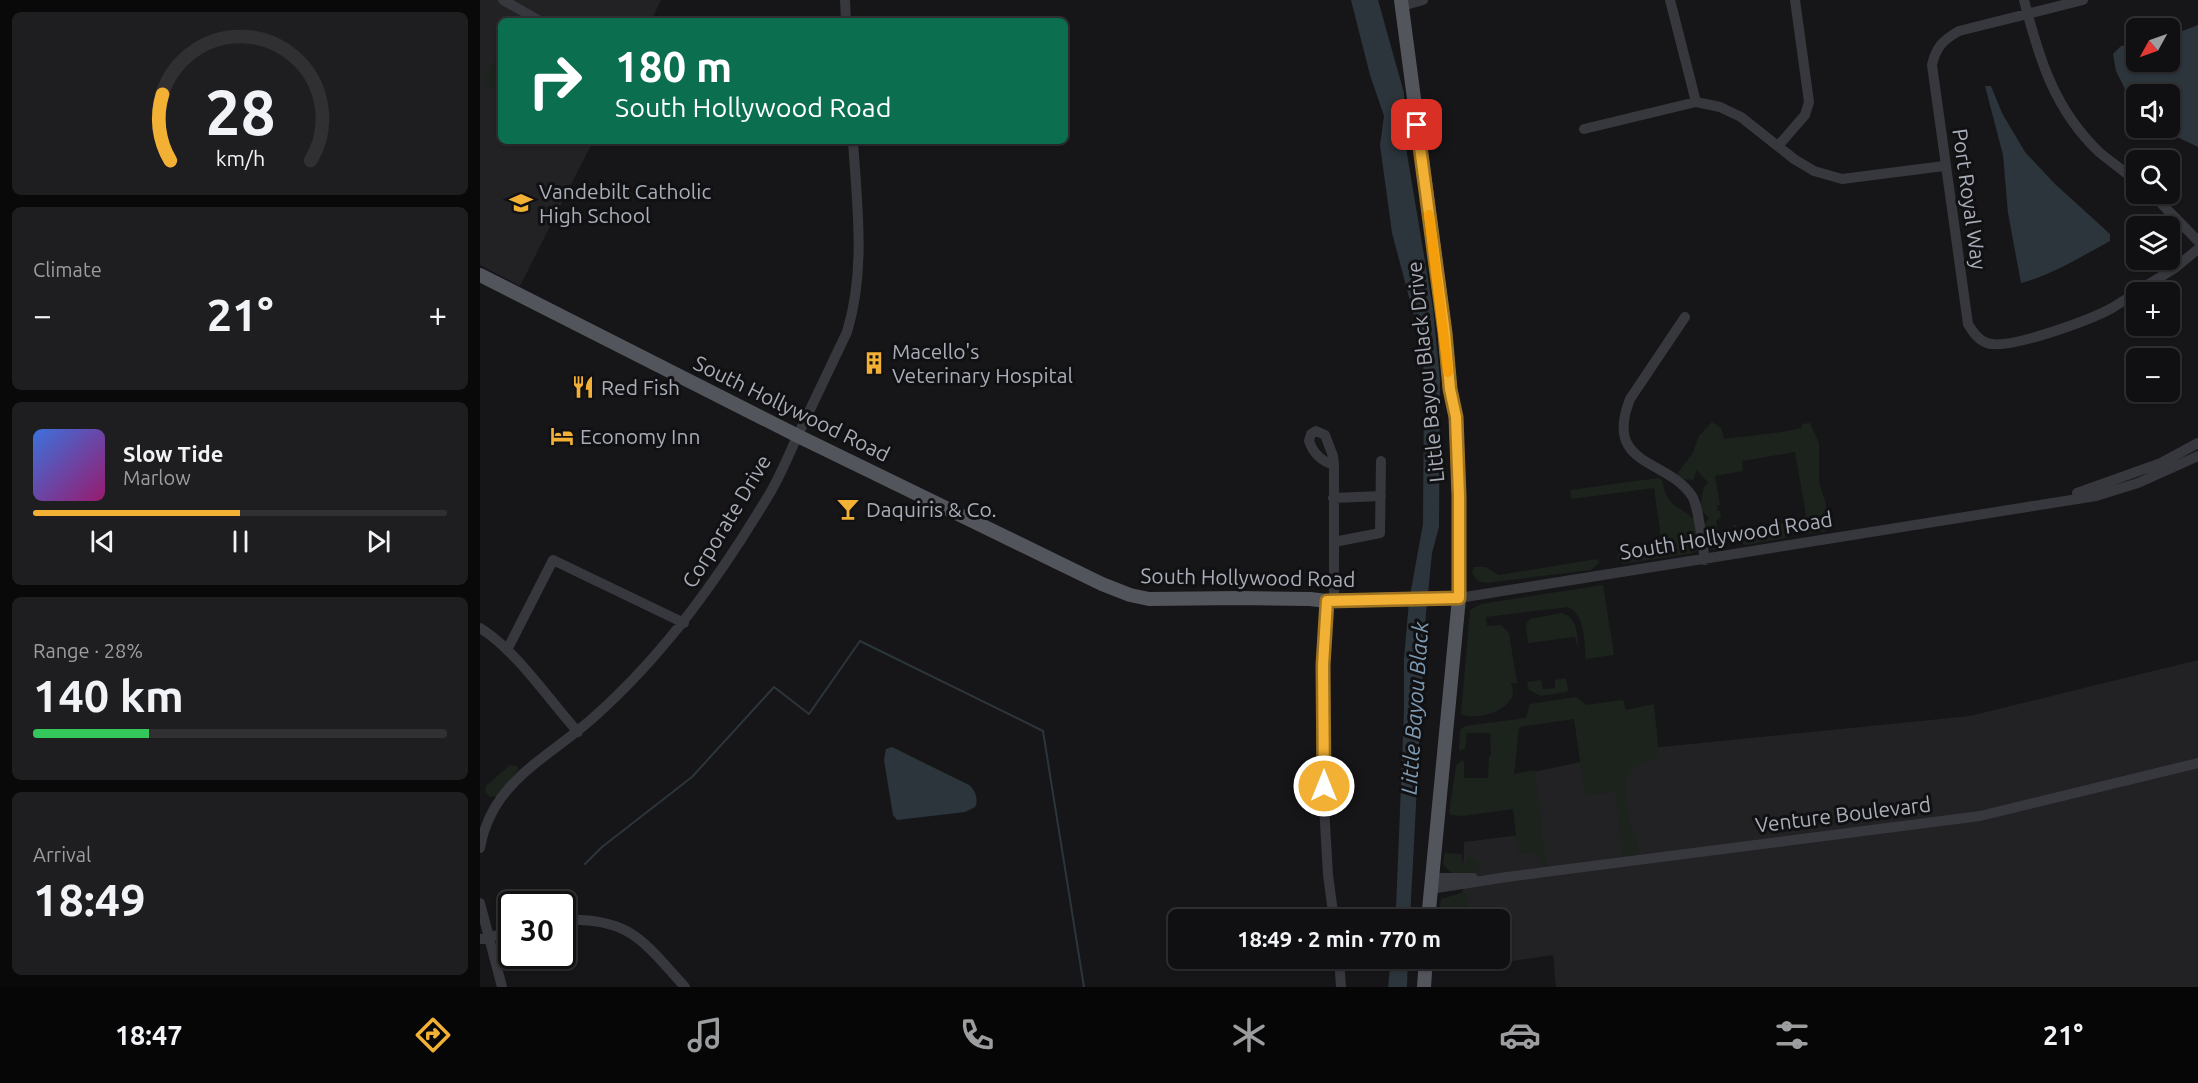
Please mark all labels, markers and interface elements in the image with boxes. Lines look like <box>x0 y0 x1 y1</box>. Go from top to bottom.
north arrow <box>2126 18 2180 72</box>
map controls <box>2126 18 2180 402</box>
icon: right <box>516 42 594 120</box>
text: 180 m <box>615 43 732 90</box>
text: 28 <box>205 77 275 147</box>
button: sound <box>2126 84 2180 138</box>
text: South Hollywood Road <box>615 92 891 122</box>
pin <box>1391 99 1442 150</box>
icon: arrive <box>1400 108 1433 141</box>
street label: Port Royal Way <box>1948 127 1992 271</box>
text: km/h <box>215 146 265 170</box>
button: search <box>2126 150 2180 204</box>
place label: Vandebilt Catholic High School <box>539 179 711 227</box>
school or university icon: Vandebilt Catholic High School <box>508 190 534 216</box>
button: layers <box>2126 216 2180 270</box>
text: Climate <box>33 258 102 281</box>
street label: Little Bayou Black Drive <box>1401 260 1449 484</box>
button: + <box>2126 282 2180 336</box>
text: 21° <box>207 289 273 340</box>
text: − <box>33 296 52 333</box>
text: + <box>428 296 447 333</box>
place label: Macello's Veterinary Hospital <box>892 339 1073 387</box>
button: − <box>2126 348 2180 402</box>
street label: South Hollywood Road <box>690 350 894 466</box>
building icon: Macello's Veterinary Hospital <box>861 350 887 376</box>
restaurant icon: Red Fish <box>570 374 596 400</box>
place label: Red Fish <box>601 375 680 399</box>
hotel icon: Economy Inn <box>549 423 575 449</box>
place label: Economy Inn <box>580 424 700 448</box>
text: Slow Tide <box>123 441 223 466</box>
street label: Corporate Drive <box>677 450 775 592</box>
text: Marlow <box>123 466 191 489</box>
bar icon: Daquiris & Co. <box>835 496 861 522</box>
place label: Daquiris & Co. <box>866 497 997 521</box>
street label: South Hollywood Road <box>1618 506 1834 564</box>
icon: previous <box>86 525 119 558</box>
icon: pause <box>224 525 257 558</box>
icon: next <box>362 525 395 558</box>
street label: South Hollywood Road <box>1140 563 1356 591</box>
water label: Little Bayou Black <box>1395 620 1433 795</box>
text: Range · 28% <box>33 639 143 662</box>
text: 140 km <box>33 670 184 721</box>
position arrow <box>1292 754 1356 818</box>
street label: Venture Boulevard <box>1754 791 1932 837</box>
text: Arrival <box>33 843 91 866</box>
text: 18:49 <box>33 874 146 925</box>
speed limit sign: 30 <box>498 891 576 969</box>
text: 18:49 · 2 min · 770 m <box>1237 926 1441 951</box>
icon: directions <box>412 1014 454 1056</box>
icon: music <box>684 1014 726 1056</box>
icon: phone <box>956 1014 998 1056</box>
icon: climate <box>1228 1014 1270 1056</box>
icon: car <box>1499 1014 1541 1056</box>
icon: filters <box>1771 1014 1813 1056</box>
text: 18:47 <box>115 1020 182 1050</box>
text: 21° <box>2043 1020 2083 1050</box>

